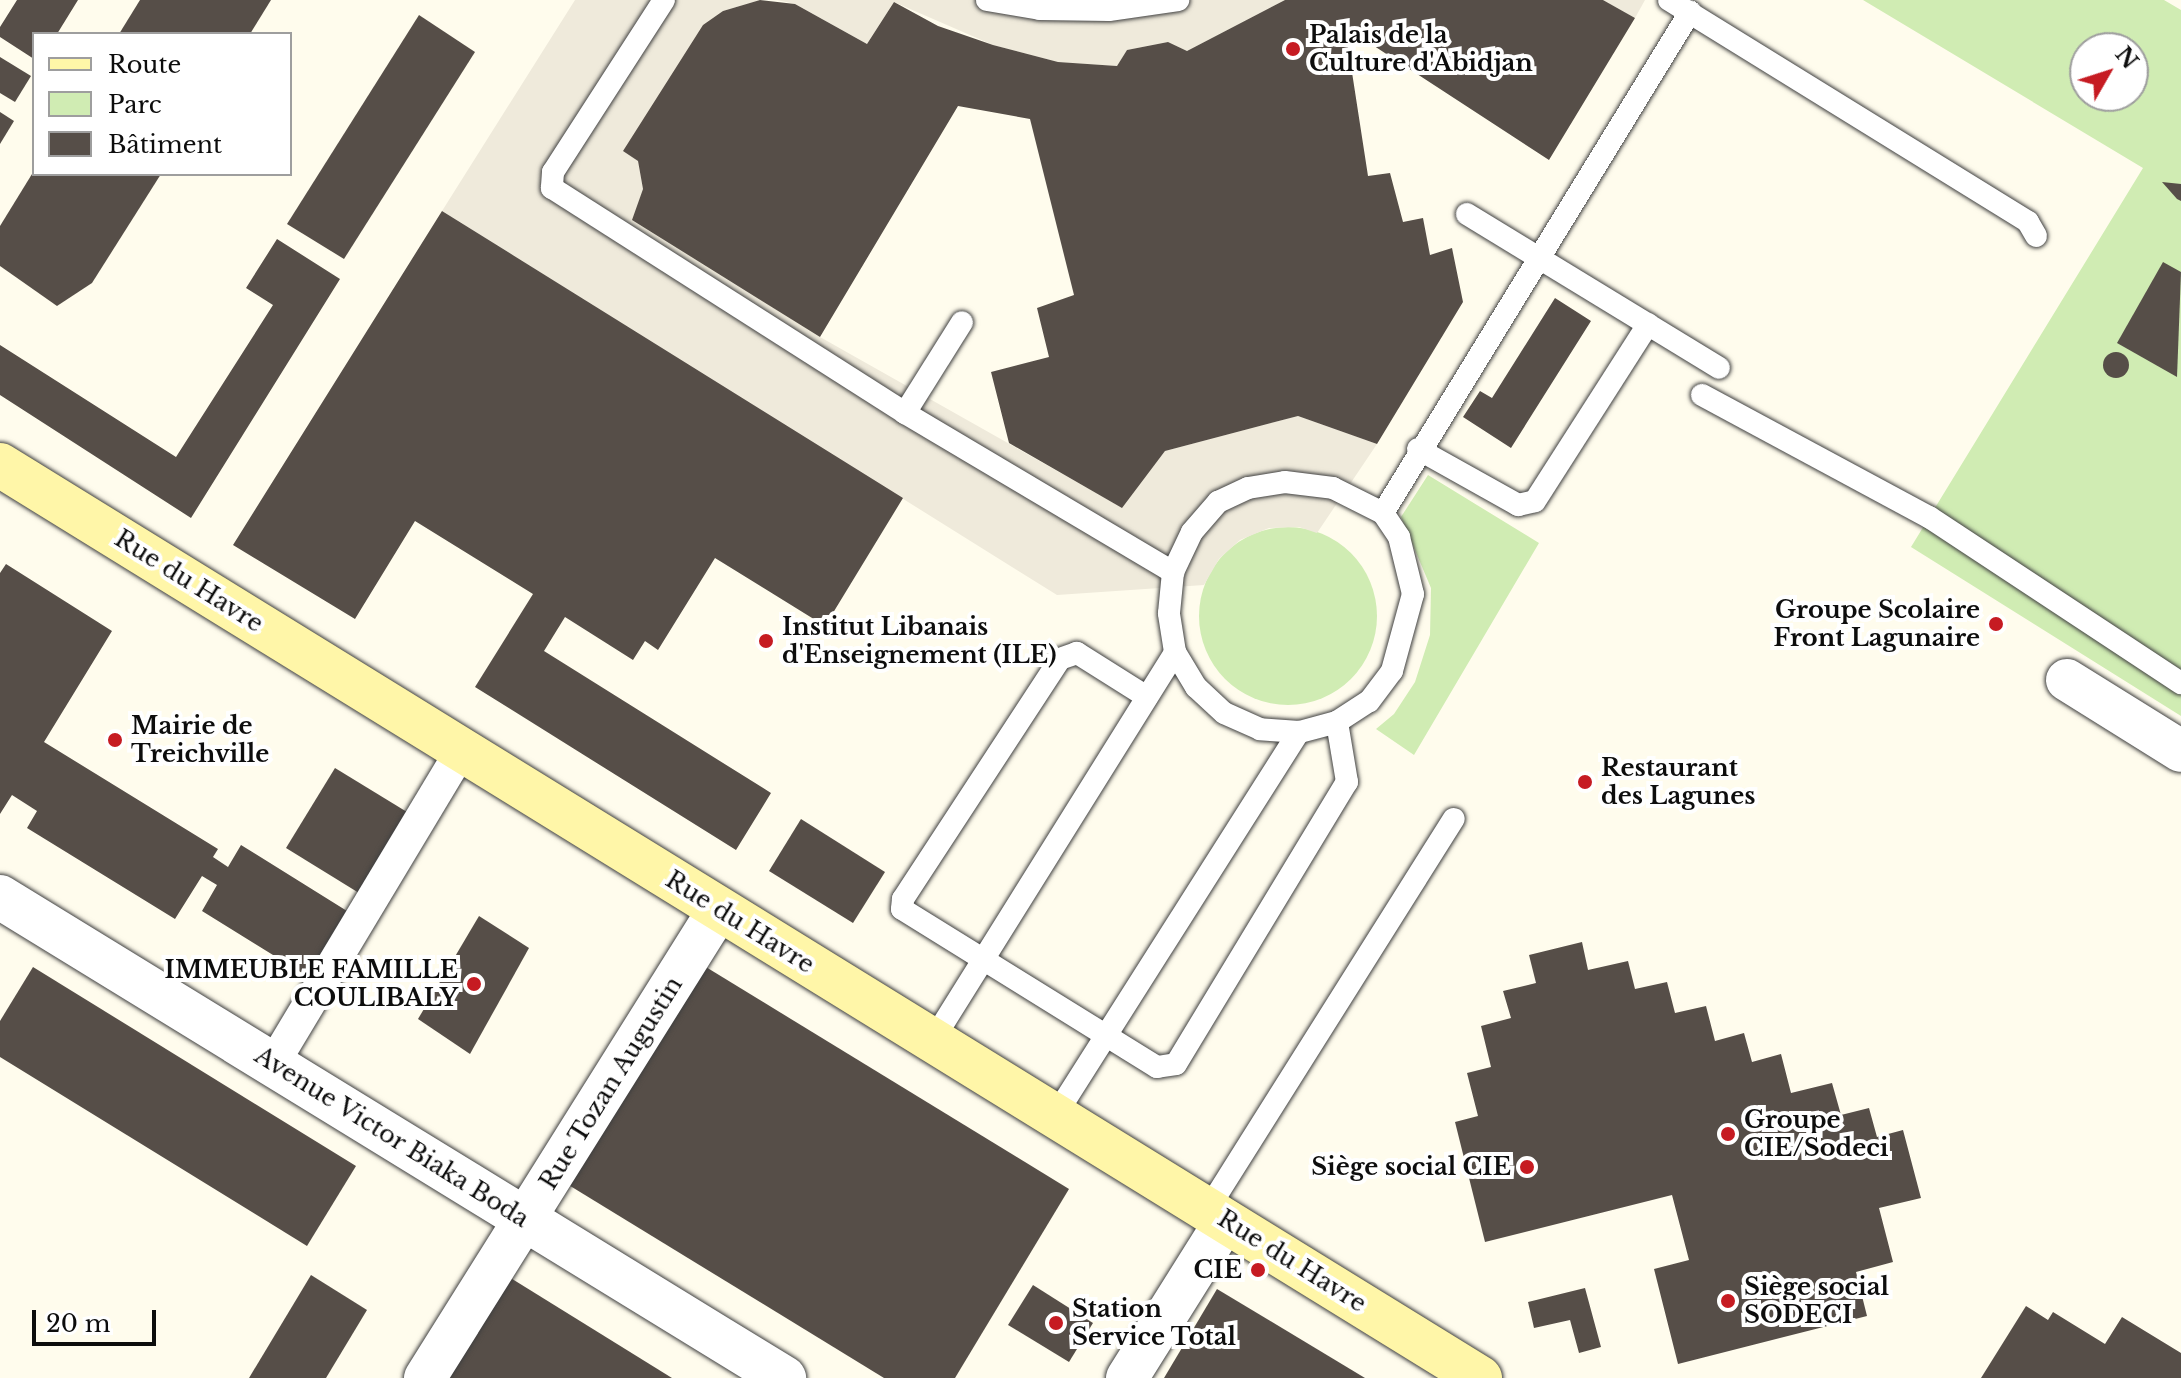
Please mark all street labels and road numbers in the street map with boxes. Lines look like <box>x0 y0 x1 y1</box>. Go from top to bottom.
street label: Rue du Havre <box>110 524 268 638</box>
street label: Rue du Havre <box>661 865 819 979</box>
street label: Rue Tozan Augustin <box>533 970 689 1196</box>
street label: Avenue Victor Biaka Boda <box>249 1040 535 1234</box>
street label: Rue du Havre <box>1213 1204 1371 1318</box>

